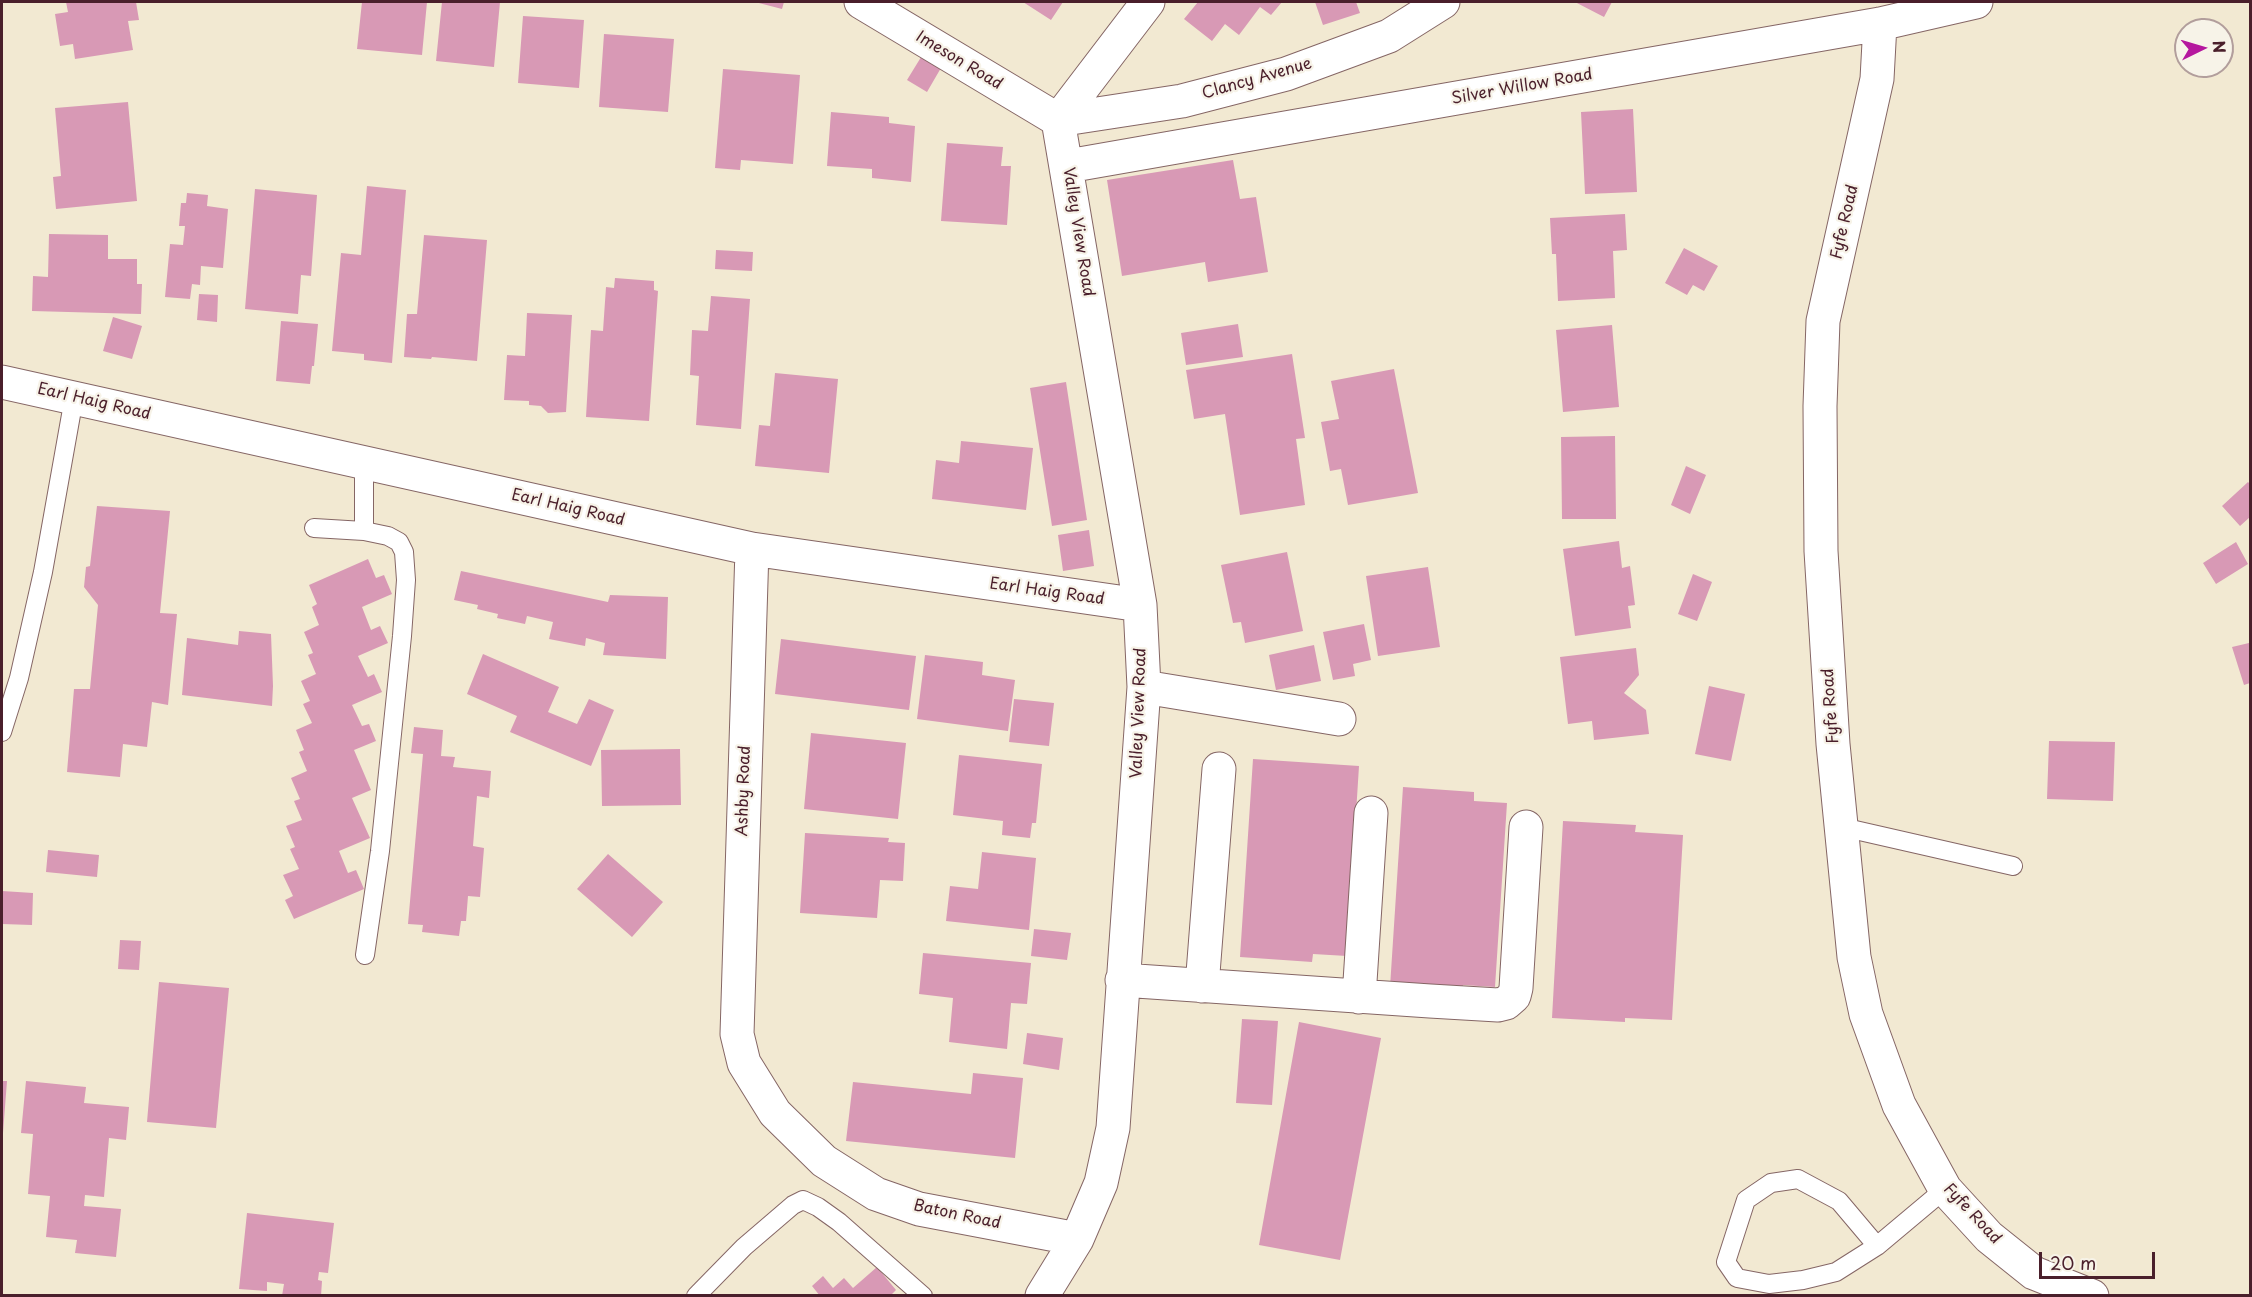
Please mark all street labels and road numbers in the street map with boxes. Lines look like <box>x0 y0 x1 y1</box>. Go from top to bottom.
street label: Imeson Road <box>912 28 1006 94</box>
street label: Clancy Avenue <box>1200 54 1314 104</box>
street label: Silver Willow Road <box>1450 65 1594 109</box>
street label: Valley View Road <box>1058 166 1098 298</box>
street label: Fyfe Road <box>1827 183 1863 261</box>
street label: Earl Haig Road <box>35 380 153 424</box>
street label: Earl Haig Road <box>509 486 627 530</box>
street label: Earl Haig Road <box>988 574 1106 610</box>
street label: Valley View Road <box>1127 647 1151 779</box>
street label: Fyfe Road <box>1819 668 1843 744</box>
street label: Ashby Road <box>733 745 755 837</box>
street label: Fyfe Road <box>1939 1180 2005 1248</box>
street label: Baton Road <box>912 1196 1002 1234</box>

